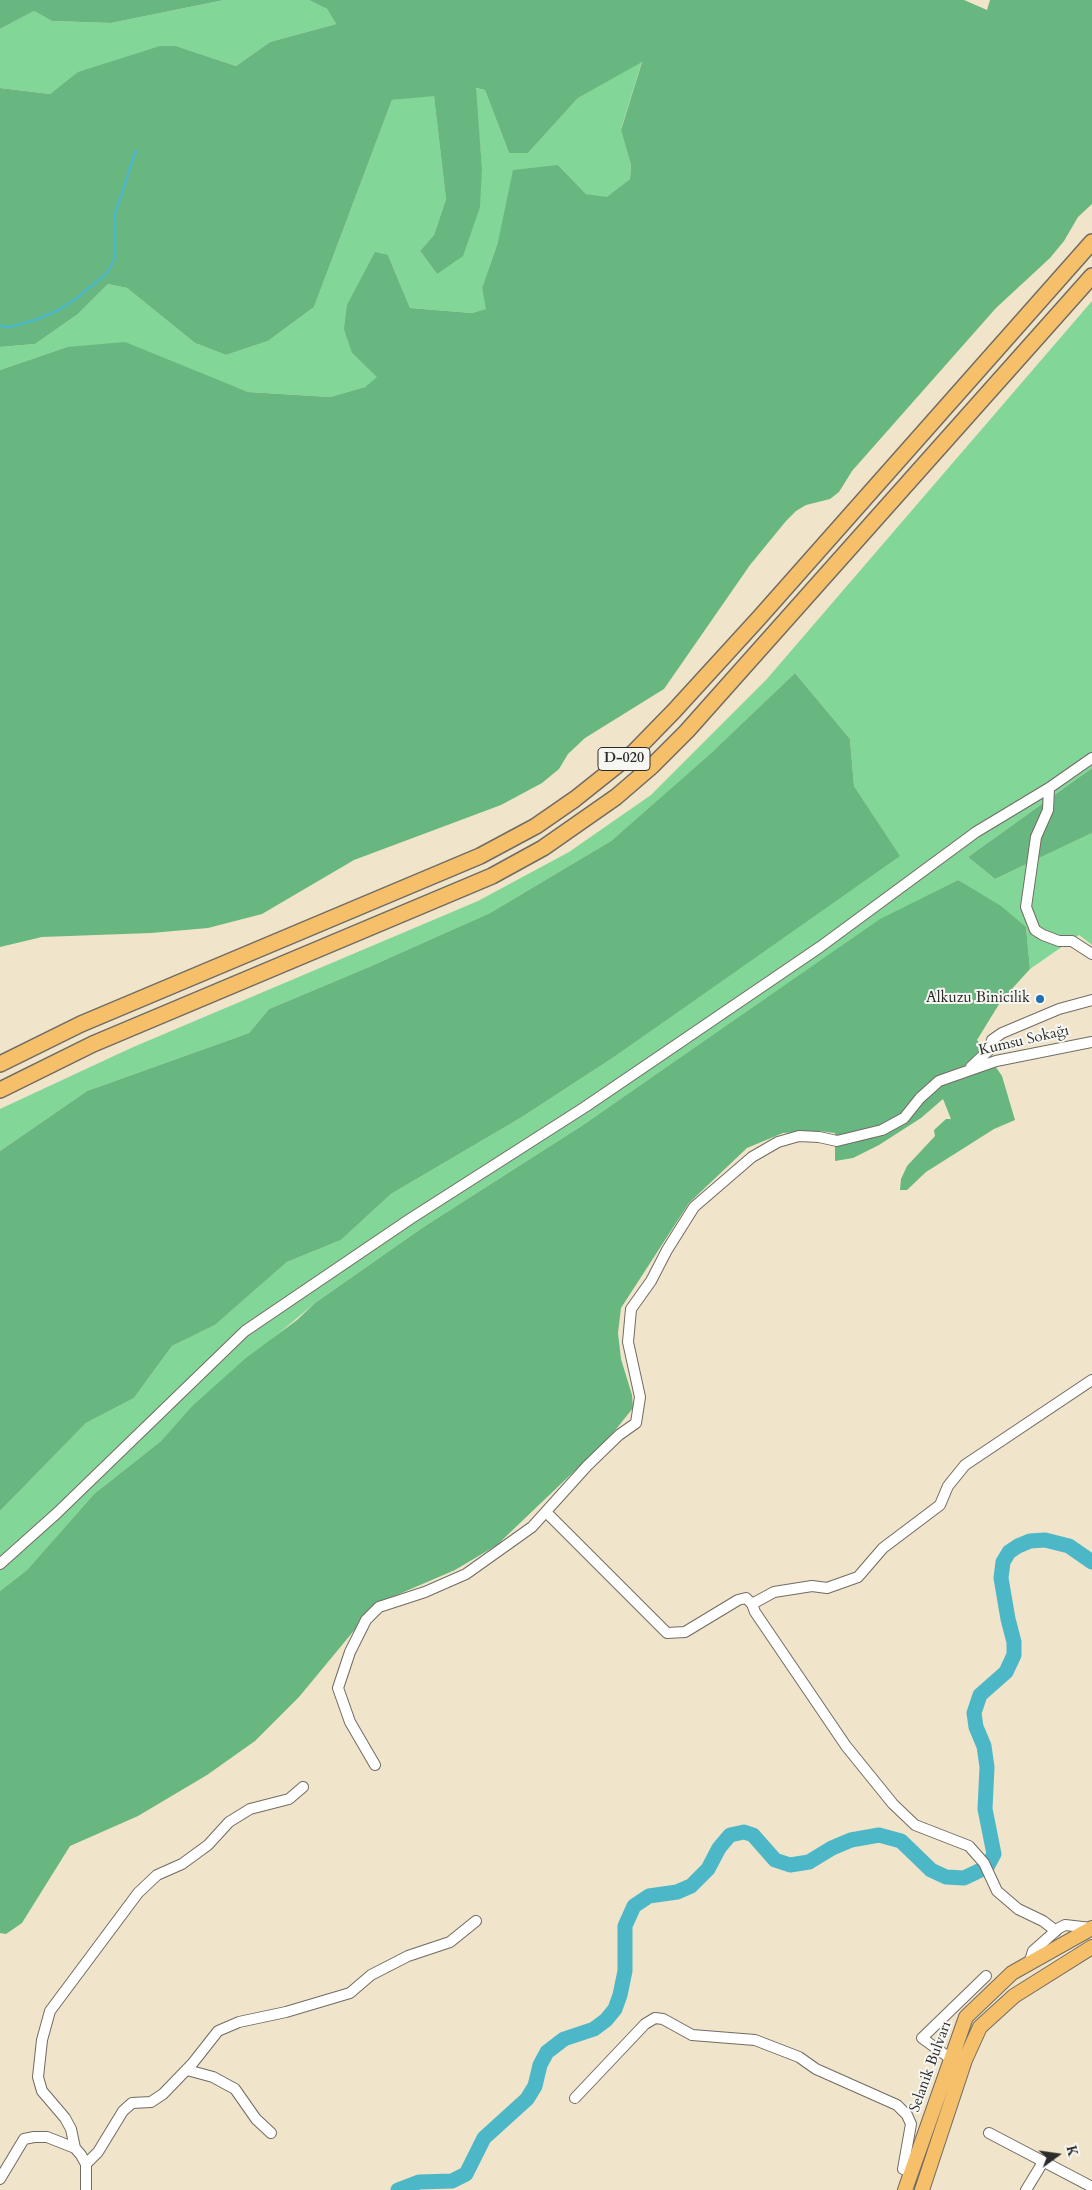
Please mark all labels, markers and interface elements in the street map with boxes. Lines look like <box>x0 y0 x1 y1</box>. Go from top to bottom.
road number: D-020 <box>598 748 650 771</box>
place label: Alkuzu Binicilik <box>926 990 1030 1008</box>
marker: Alkuzu Binicilik <box>1034 993 1046 1005</box>
street label: Kumsu Sokağı <box>977 1022 1071 1060</box>
street label: Selanik Bulvarı <box>906 2019 956 2115</box>
north arrow <box>1032 2130 1082 2180</box>
text: K <box>1061 2143 1083 2159</box>

